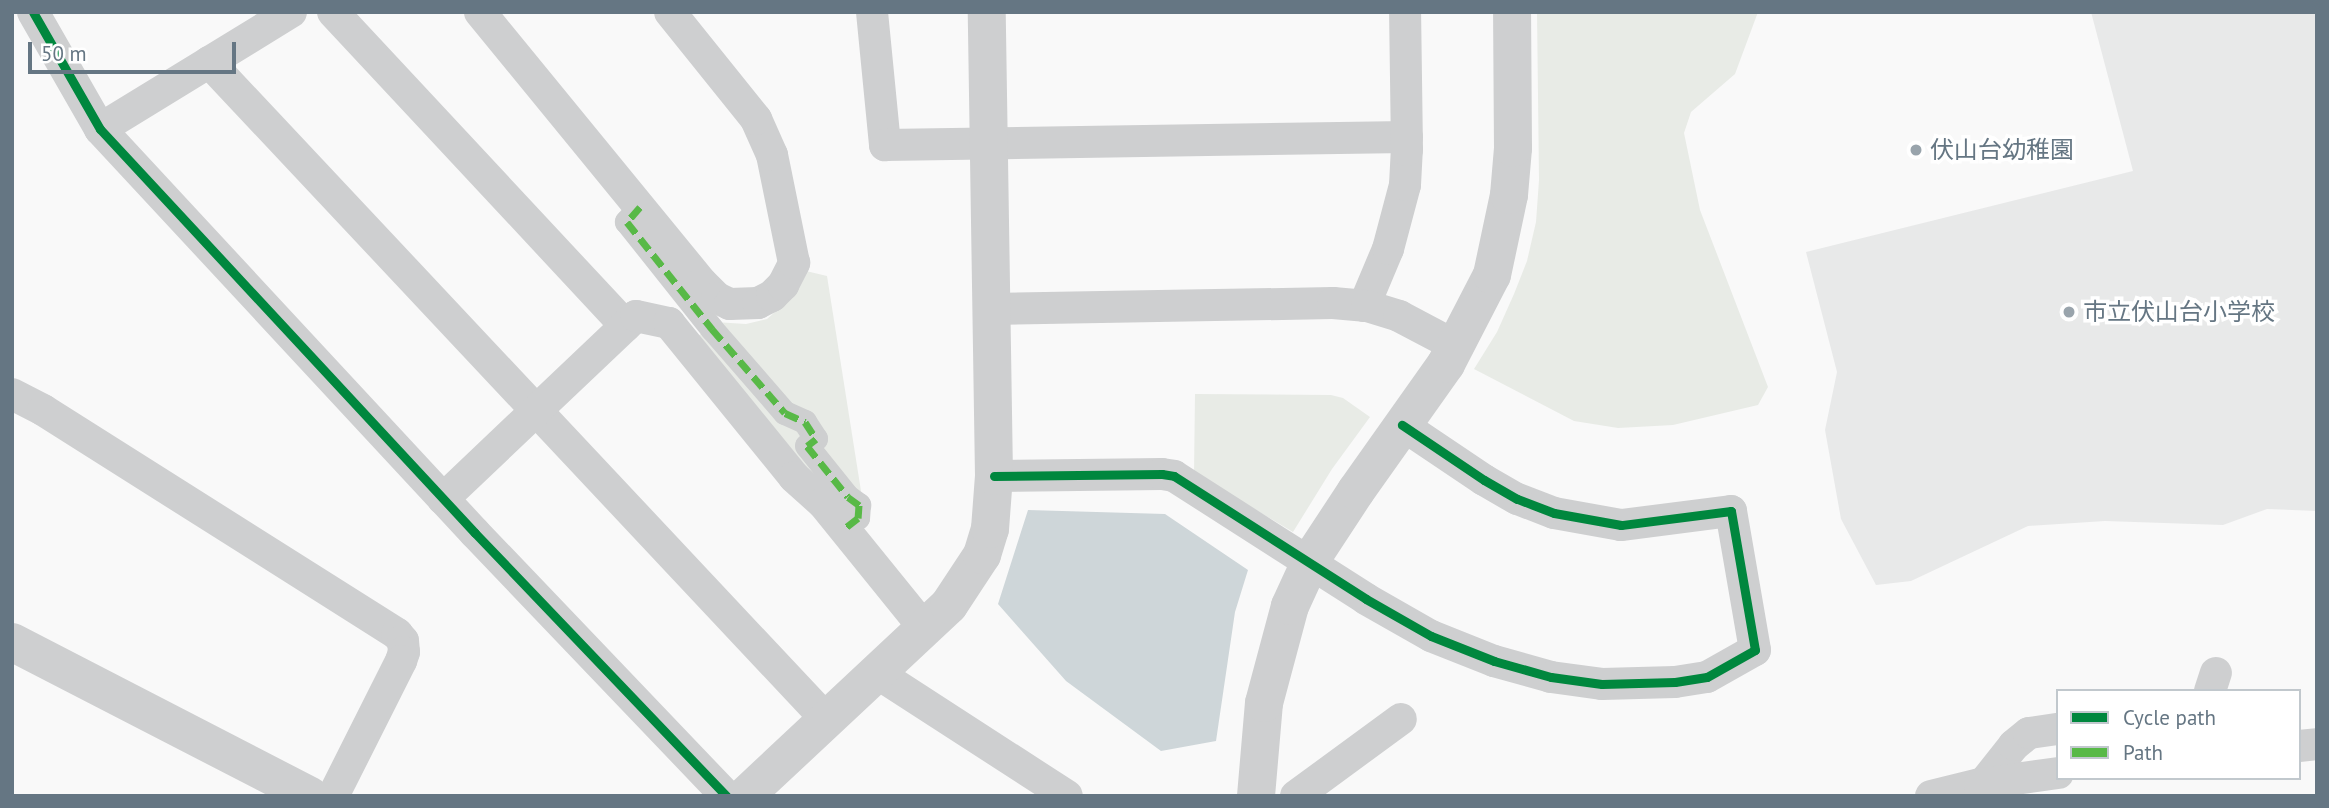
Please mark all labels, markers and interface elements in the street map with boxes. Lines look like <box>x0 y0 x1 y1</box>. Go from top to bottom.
scale bar <box>32 28 240 72</box>
text: 50 m <box>41 40 87 67</box>
place label: 伏山台幼稚園 <box>1930 136 2074 164</box>
marker: 伏山台幼稚園 <box>1908 142 1924 158</box>
place label: 市立伏山台小学校 <box>2083 298 2275 326</box>
marker: 市立伏山台小学校 <box>2061 304 2077 320</box>
legend <box>2056 689 2301 780</box>
text: Cycle path <box>2123 704 2216 731</box>
text: Path <box>2123 739 2163 766</box>

